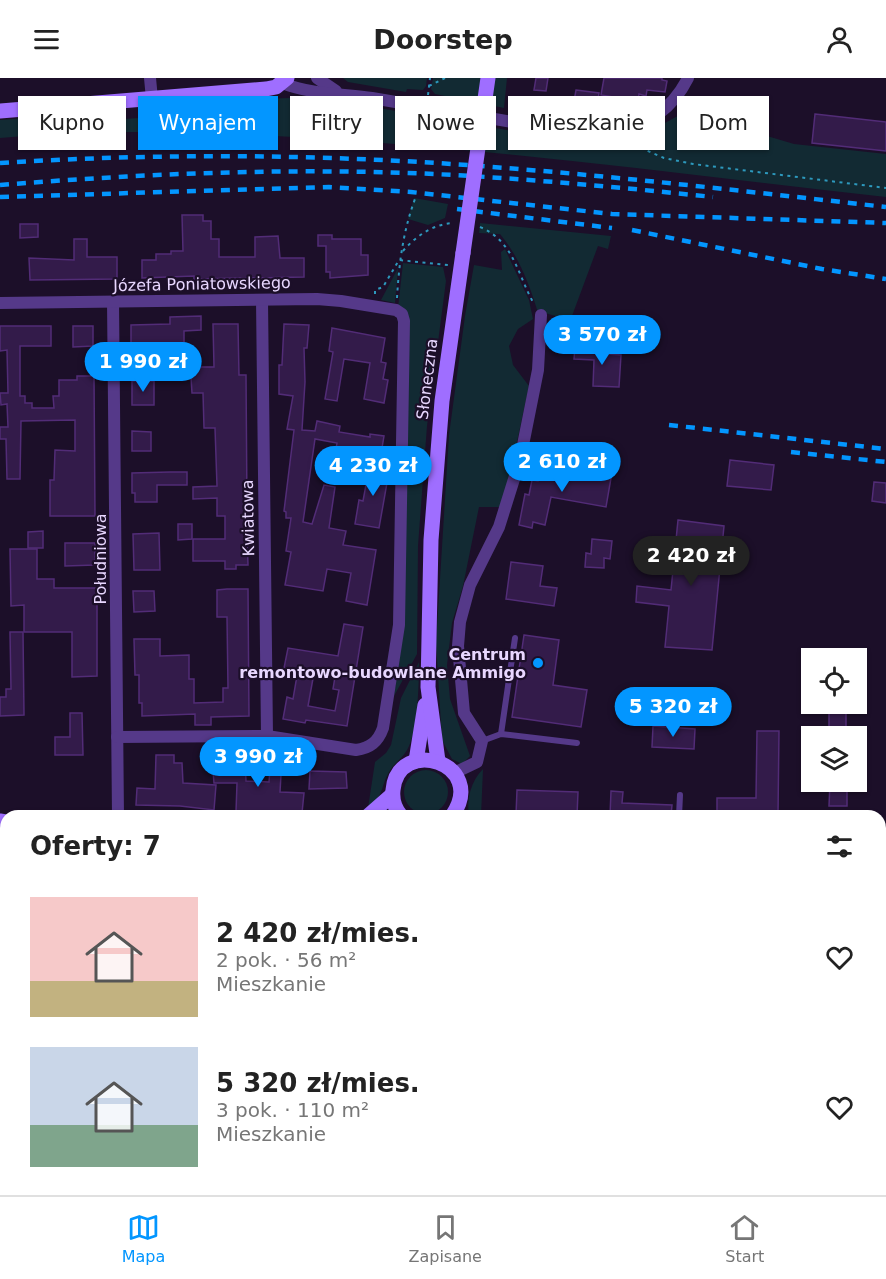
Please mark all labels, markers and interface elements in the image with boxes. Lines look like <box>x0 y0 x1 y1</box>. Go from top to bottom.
icon: menu <box>30 23 63 56</box>
icon: person <box>823 23 856 56</box>
text: Doorstep <box>373 24 513 55</box>
chip: Kupno <box>18 96 126 150</box>
chip: Wynajem <box>138 96 278 150</box>
chip: Filtry <box>290 96 383 150</box>
chip: Nowe <box>395 96 496 150</box>
chip: Mieszkanie <box>508 96 665 150</box>
chip: Dom <box>677 96 769 150</box>
street label: Józefa Poniatowskiego <box>112 273 291 295</box>
pin: 3 570 zł <box>540 315 664 366</box>
text: 3 570 zł <box>558 322 646 346</box>
street label: Słoneczna <box>413 337 441 421</box>
pin: 1 990 zł <box>81 342 205 393</box>
text: 1 990 zł <box>99 349 187 373</box>
pin: 2 610 zł <box>500 442 624 493</box>
pin: 4 230 zł <box>311 446 435 497</box>
text: 2 610 zł <box>518 449 606 473</box>
text: 4 230 zł <box>329 453 417 477</box>
street label: Kwiatowa <box>238 479 258 557</box>
street label: Południowa <box>91 514 110 604</box>
pin: 2 420 zł <box>629 536 753 587</box>
text: 2 420 zł <box>647 543 735 567</box>
place label: Centrum remontowo-budowlane Ammigo <box>239 645 526 682</box>
map controls <box>801 648 867 792</box>
button: locate <box>801 648 867 714</box>
marker: Centrum remontowo-budowlane Ammigo <box>531 656 545 670</box>
pin: 5 320 zł <box>611 687 735 738</box>
text: 5 320 zł <box>629 694 717 718</box>
button: layers <box>801 726 867 792</box>
pin: 3 990 zł <box>196 737 320 788</box>
text: 3 990 zł <box>214 744 302 768</box>
icon: filters <box>823 830 856 863</box>
text: Oferty: 7 <box>30 831 161 861</box>
text: 2 420 zł/mies. <box>216 918 420 948</box>
icon: home <box>78 921 150 993</box>
icon: heart <box>823 941 856 974</box>
text: 2 pok. · 56 m² <box>216 948 356 972</box>
text: Mieszkanie <box>216 972 326 996</box>
text: 5 320 zł/mies. <box>216 1068 420 1098</box>
icon: home <box>78 1071 150 1143</box>
icon: heart <box>823 1091 856 1124</box>
text: 3 pok. · 110 m² <box>216 1098 369 1122</box>
text: Mieszkanie <box>216 1122 326 1146</box>
tab: Mapa <box>122 1211 165 1266</box>
tab: Zapisane <box>408 1211 482 1266</box>
tab: Start <box>725 1211 764 1266</box>

